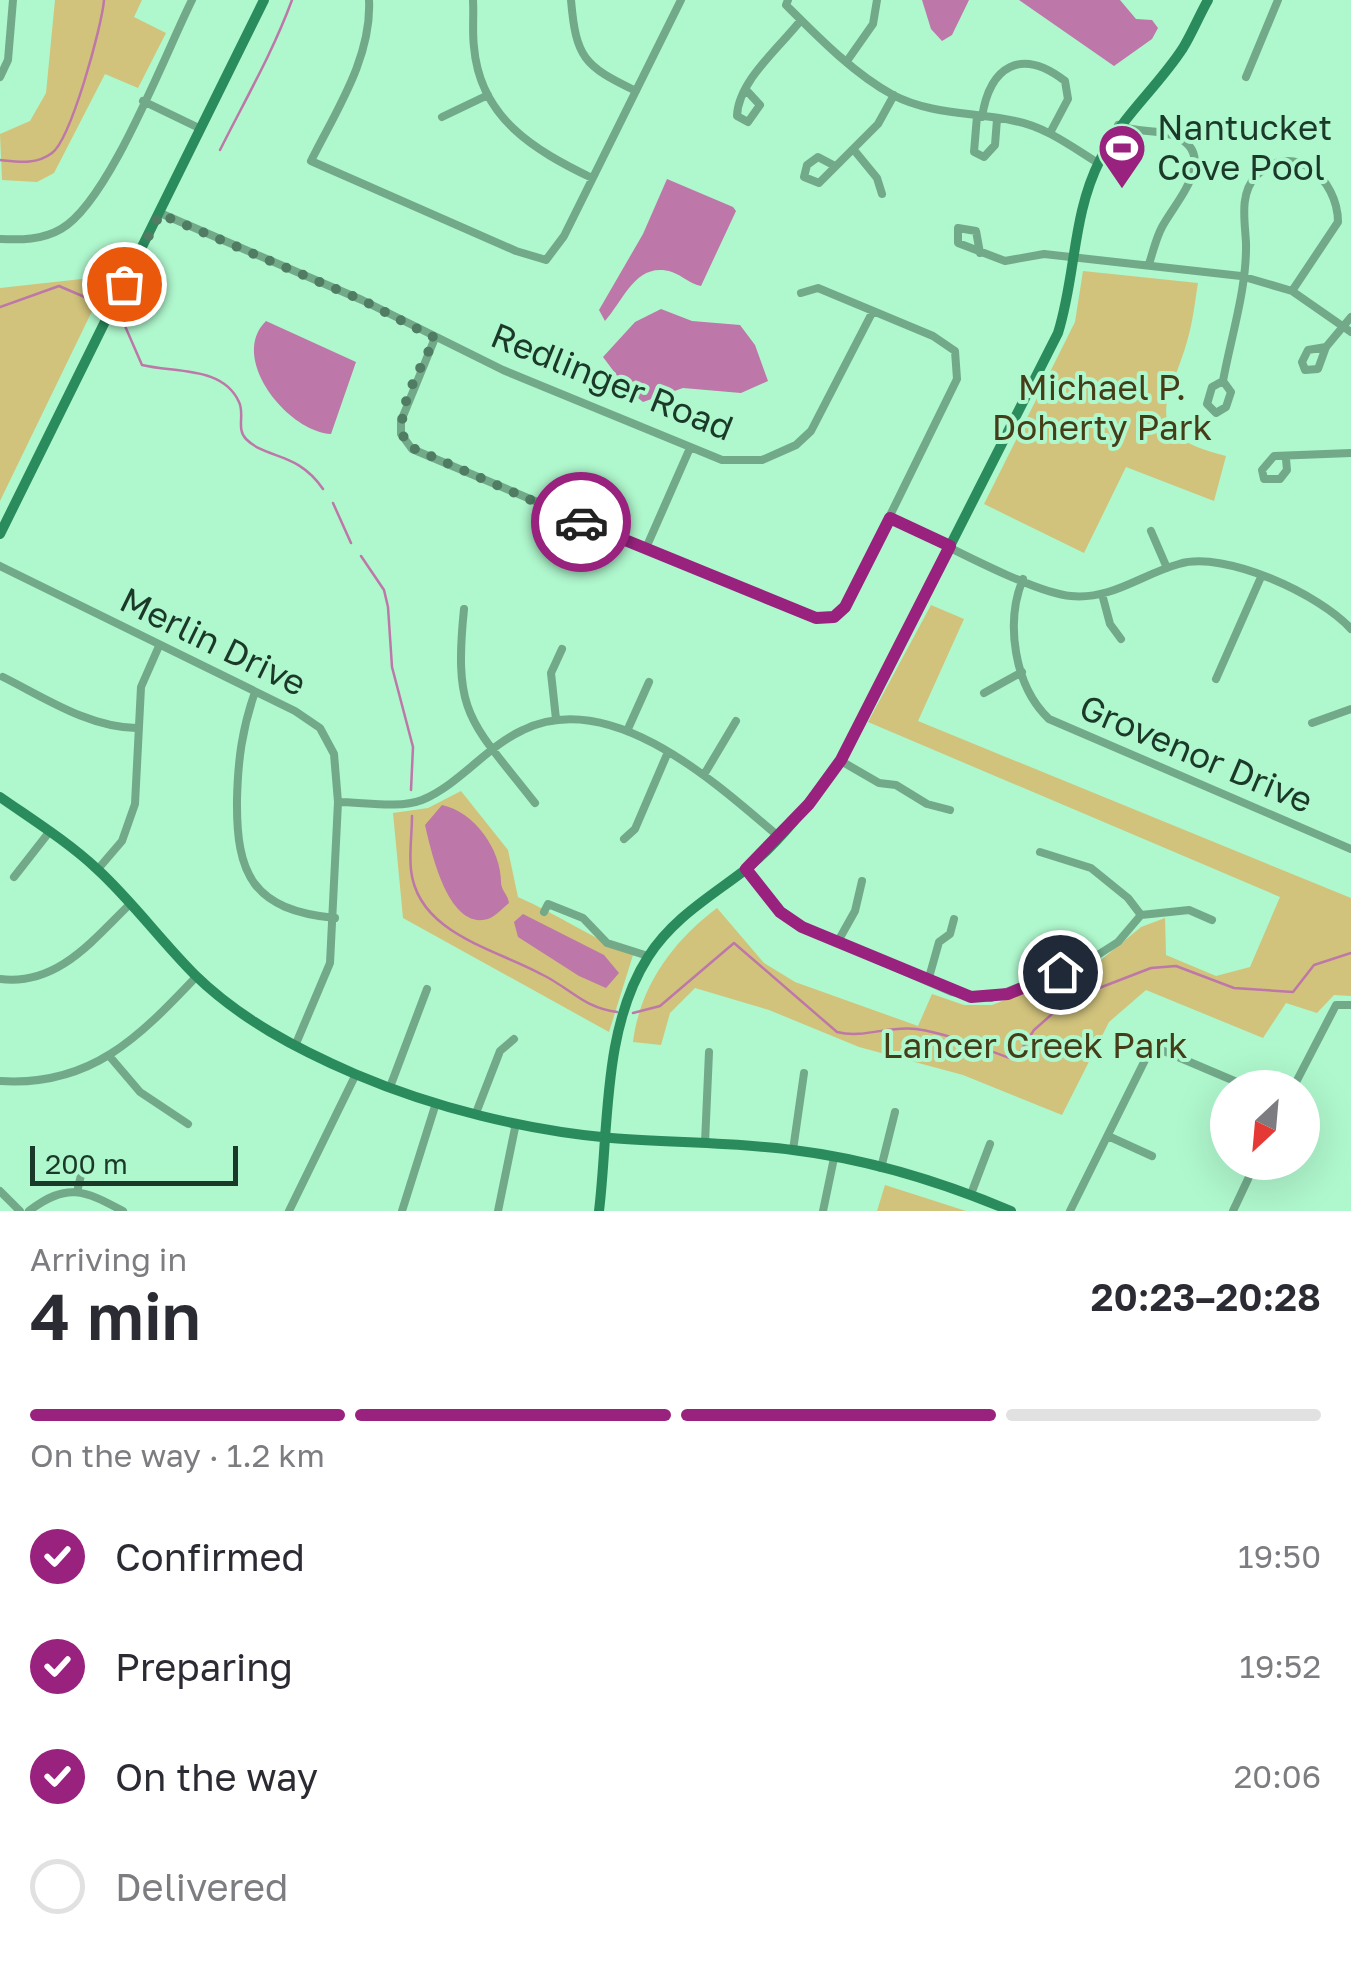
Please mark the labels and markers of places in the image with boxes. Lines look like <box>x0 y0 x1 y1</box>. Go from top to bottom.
place label: Nantucket Cove Pool <box>1157 106 1332 188</box>
sports icon: Nantucket Cove Pool <box>1096 122 1148 190</box>
pin <box>82 242 167 327</box>
pin <box>1018 930 1103 1015</box>

